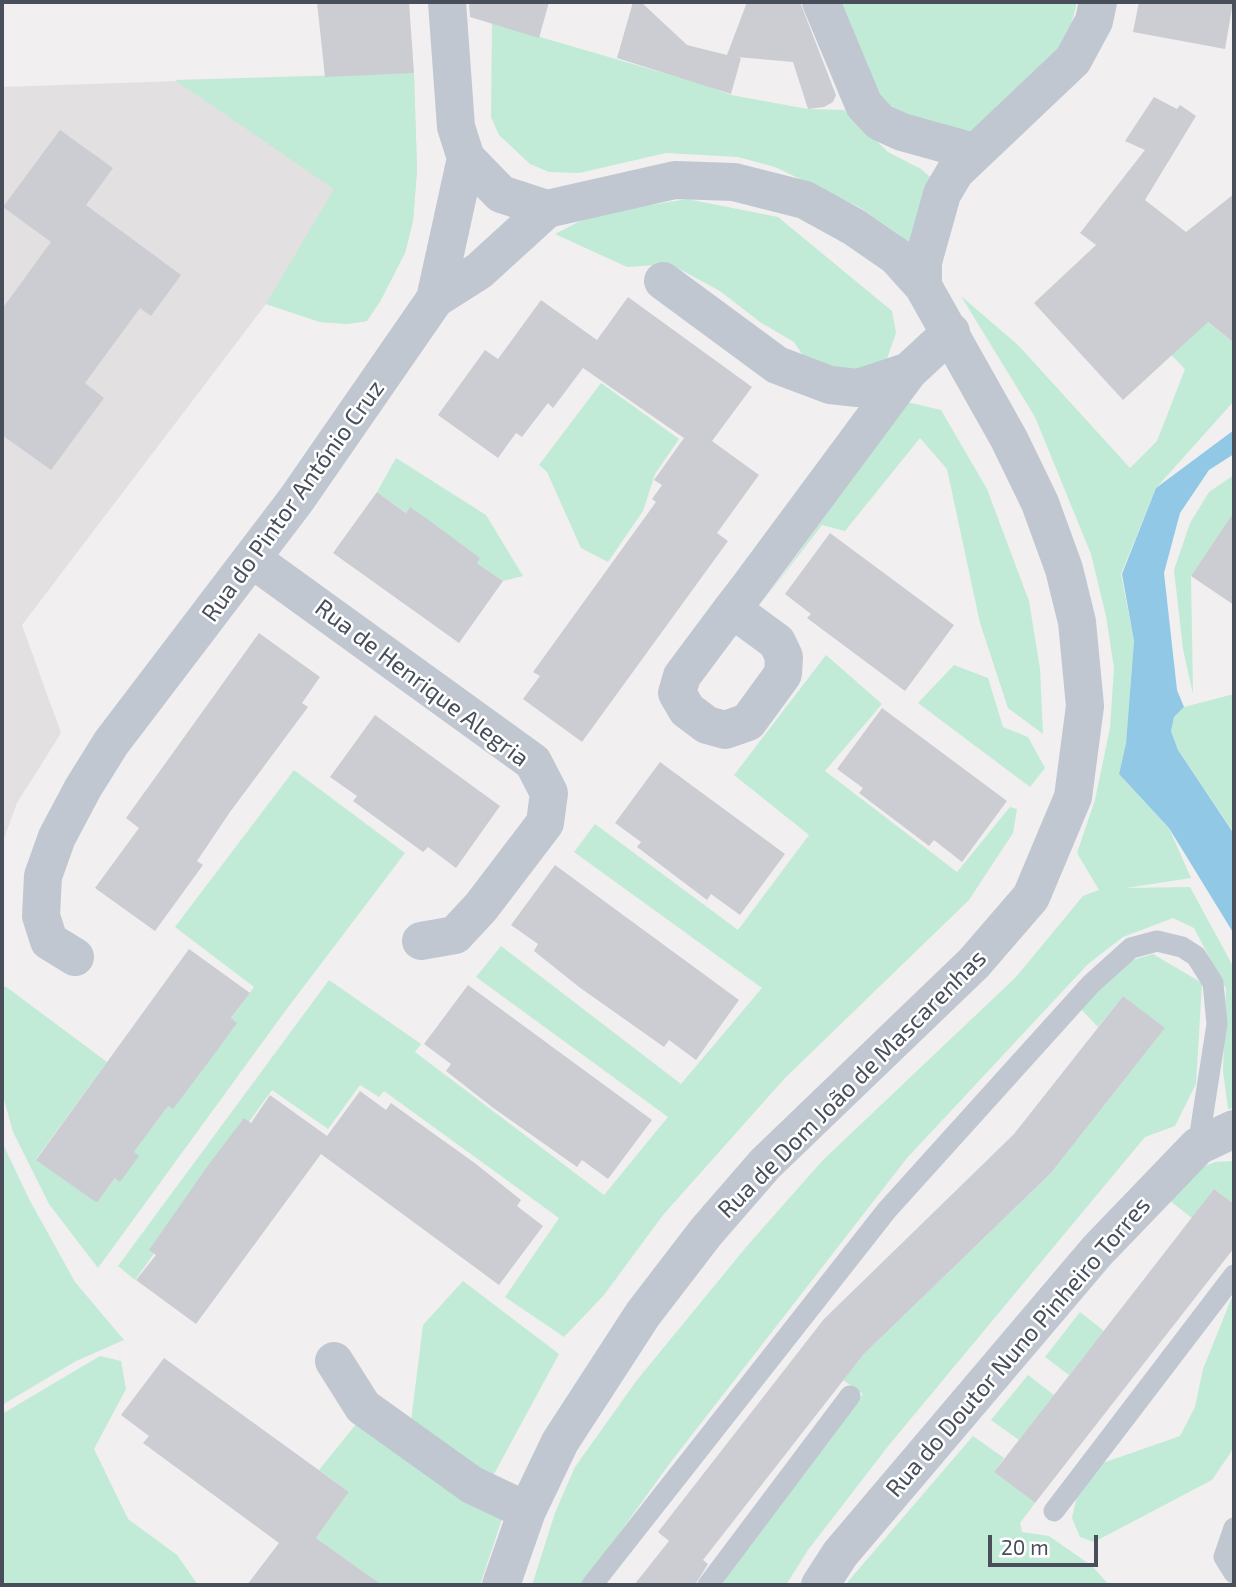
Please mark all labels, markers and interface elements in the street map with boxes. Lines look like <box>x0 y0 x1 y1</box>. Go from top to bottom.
street label: Rua do Pintor António Cruz <box>196 375 390 627</box>
street label: Rua de Henrique Alegria <box>309 593 535 773</box>
street label: Rua de Dom João de Mascarenhas <box>712 944 992 1224</box>
street label: Rua do Doutor Nuno Pinheiro Torres <box>880 1191 1156 1503</box>
scale bar <box>991 1520 1101 1564</box>
text: 20 m <box>1001 1534 1049 1559</box>

